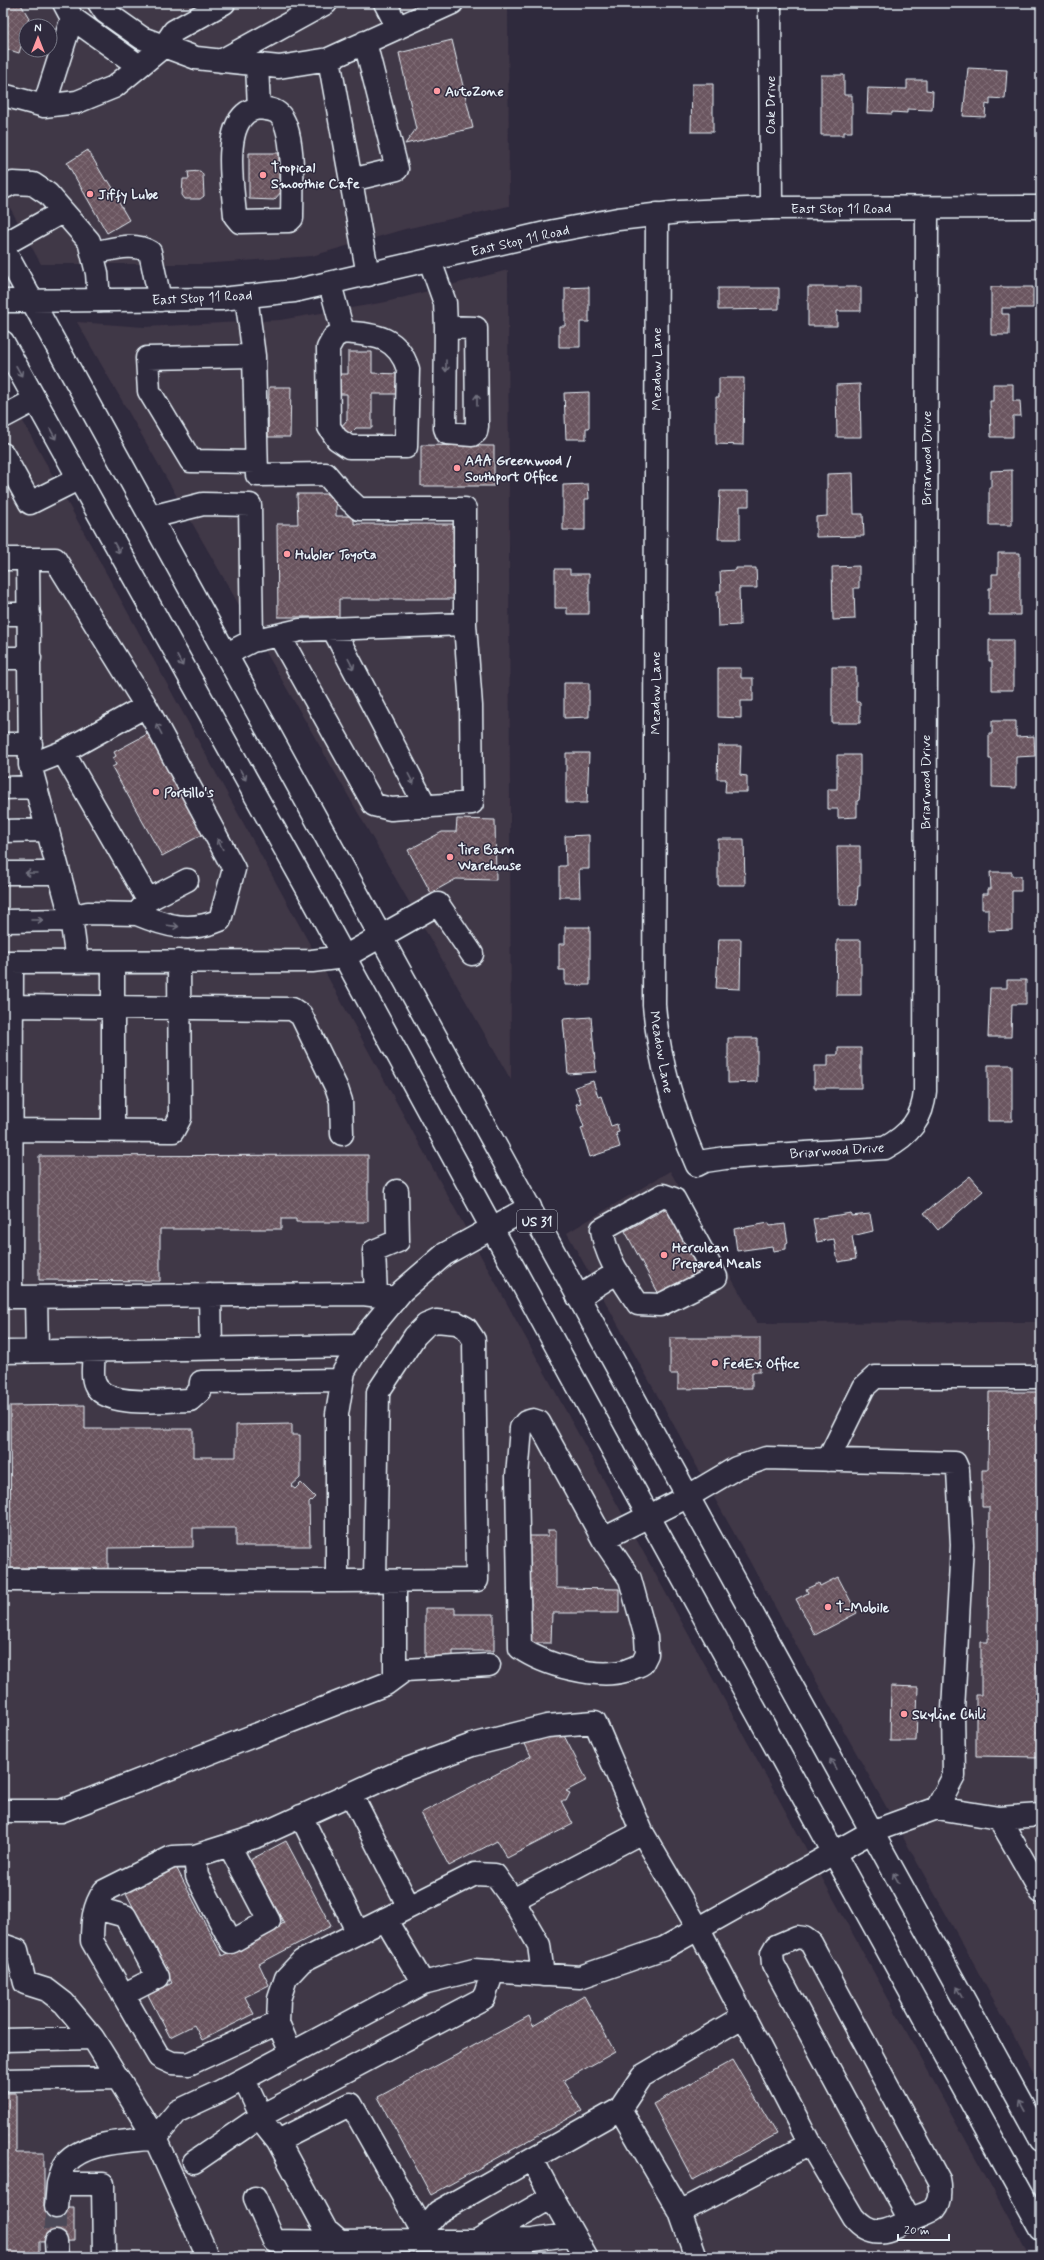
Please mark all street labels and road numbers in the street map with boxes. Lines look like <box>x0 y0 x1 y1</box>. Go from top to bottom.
street label: Oak Drive <box>762 76 780 134</box>
street label: East Stop 11 Road <box>791 200 891 218</box>
street label: East Stop 11 Road <box>469 221 571 261</box>
street label: East Stop 11 Road <box>151 286 253 310</box>
street label: Meadow Lane <box>648 327 666 411</box>
street label: Briarwood Drive <box>918 411 936 505</box>
street label: Meadow Lane <box>647 651 665 735</box>
street label: Briarwood Drive <box>917 735 935 829</box>
street label: Meadow Lane <box>645 1010 677 1095</box>
street label: Briarwood Drive <box>789 1139 885 1163</box>
road number: US 31 <box>517 1210 557 1232</box>

